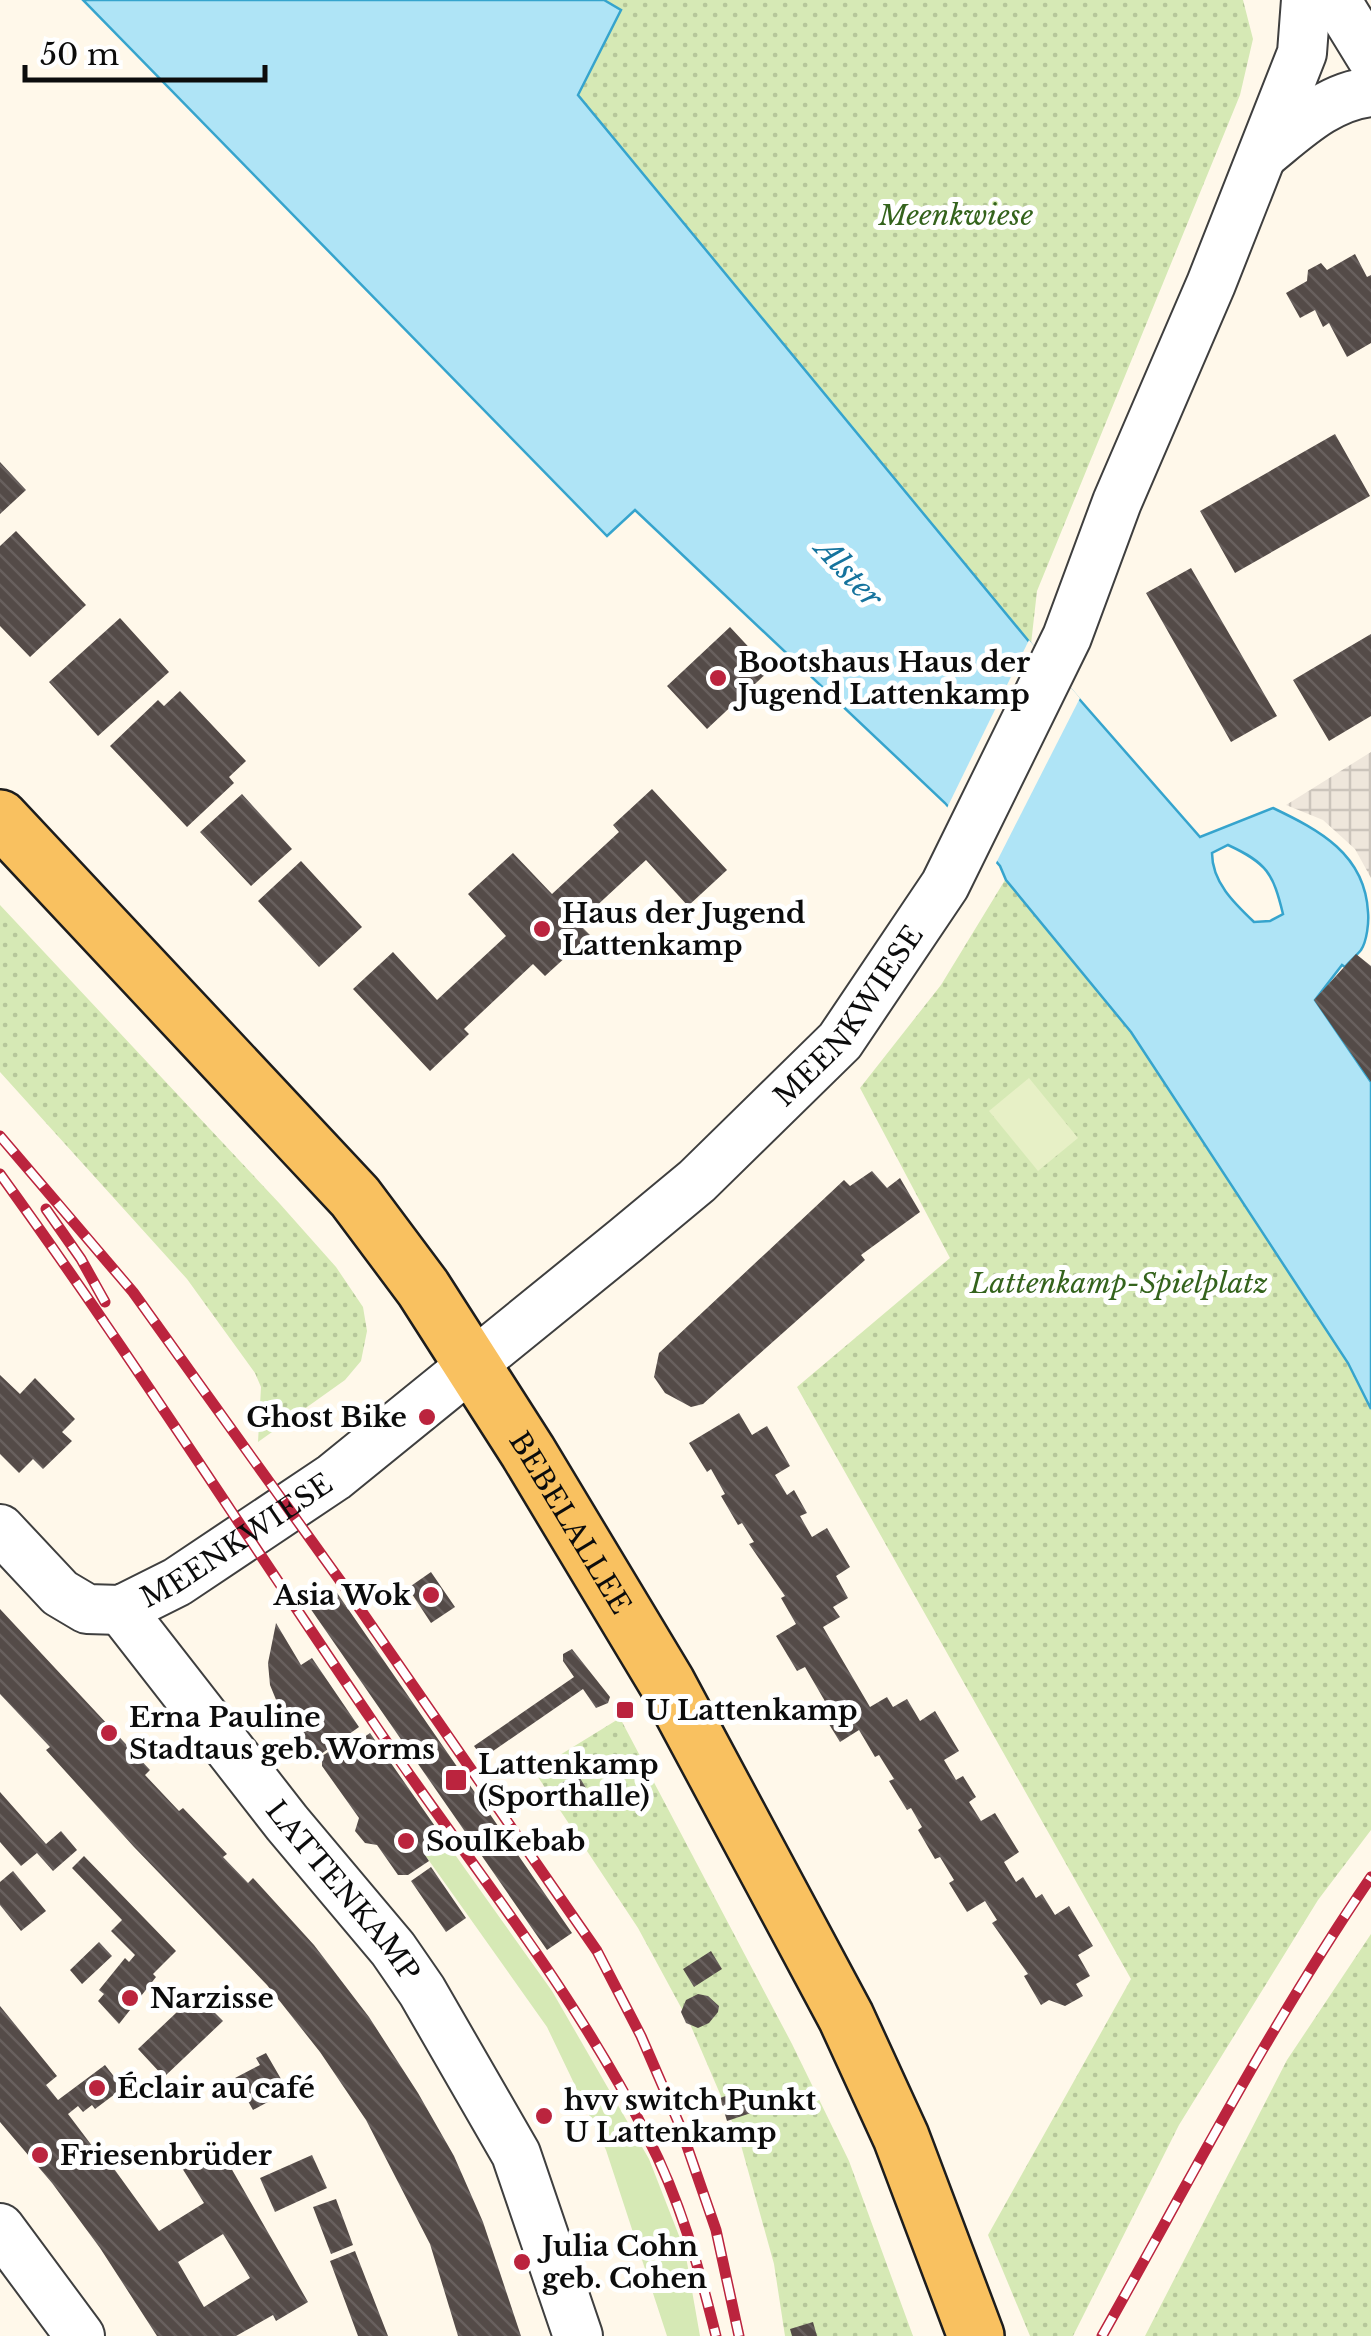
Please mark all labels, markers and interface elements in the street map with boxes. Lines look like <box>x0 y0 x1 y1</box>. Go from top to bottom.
scale bar <box>25 20 265 82</box>
text: 50 m <box>40 36 119 73</box>
park label: Meenkwiese <box>878 198 1033 233</box>
water label: Alster <box>805 528 891 616</box>
place label: Bootshaus Haus der Jugend Lattenkamp <box>733 645 1030 712</box>
marker: Bootshaus Haus der Jugend Lattenkamp <box>707 667 729 689</box>
place label: Haus der Jugend Lattenkamp <box>562 896 805 963</box>
marker: Haus der Jugend Lattenkamp <box>531 918 553 940</box>
street label: MEENKWIESE <box>766 919 930 1114</box>
park label: Lattenkamp-Spielplatz <box>969 1266 1268 1301</box>
place label: Ghost Bike <box>246 1400 407 1435</box>
marker: Ghost Bike <box>416 1406 438 1428</box>
street label: BEBELALLEE <box>502 1425 639 1620</box>
street label: MEENKWIESE <box>135 1466 339 1615</box>
place label: Asia Wok <box>273 1578 411 1613</box>
marker: Asia Wok <box>420 1584 442 1606</box>
place label: U Lattenkamp <box>645 1693 858 1728</box>
marker: U Lattenkamp <box>614 1699 636 1721</box>
place label: Erna Pauline Stadtaus geb. Worms <box>129 1700 435 1767</box>
marker: Erna Pauline Stadtaus geb. Worms <box>98 1722 120 1744</box>
place label: Lattenkamp (Sporthalle) <box>478 1747 659 1814</box>
marker: Lattenkamp (Sporthalle) <box>443 1767 469 1793</box>
street label: LATTENKAMP <box>259 1793 427 1988</box>
place label: SoulKebab <box>426 1824 585 1859</box>
marker: SoulKebab <box>395 1830 417 1852</box>
place label: Narzisse <box>150 1981 274 2016</box>
marker: Narzisse <box>119 1987 141 2009</box>
place label: Éclair au café <box>117 2071 315 2106</box>
marker: Éclair au café <box>86 2077 108 2099</box>
place label: hvv switch Punkt U Lattenkamp <box>564 2083 816 2150</box>
marker: hvv switch Punkt U Lattenkamp <box>533 2105 555 2127</box>
place label: Friesenbrüder <box>60 2138 272 2173</box>
marker: Friesenbrüder <box>29 2144 51 2166</box>
place label: Julia Cohn geb. Cohen <box>537 2229 707 2296</box>
marker: Julia Cohn geb. Cohen <box>511 2251 533 2273</box>

